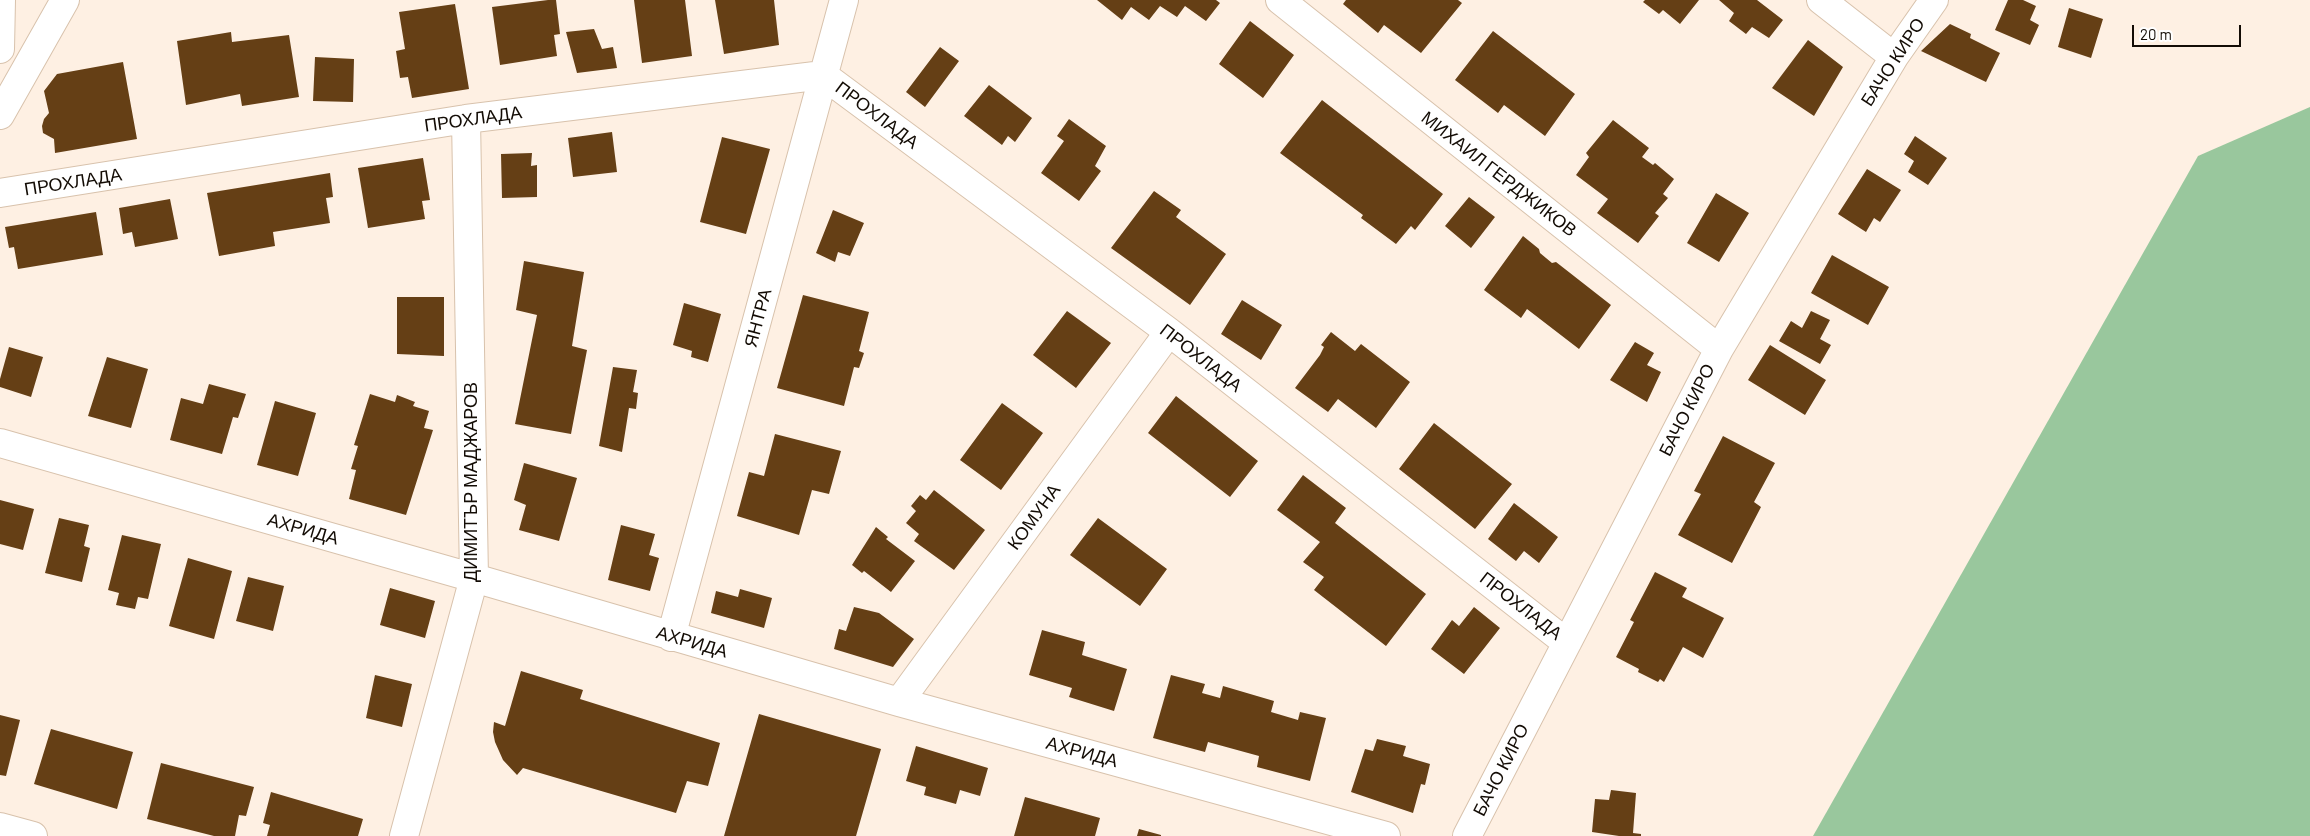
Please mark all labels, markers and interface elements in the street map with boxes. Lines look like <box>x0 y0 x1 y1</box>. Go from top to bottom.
street label: БАЧО КИРО <box>1857 14 1929 110</box>
scale bar <box>2135 15 2244 47</box>
text: 20 m <box>2140 25 2172 43</box>
street label: ПРОХЛАДА <box>831 77 923 153</box>
street label: ПРОХЛАДА <box>423 101 523 137</box>
street label: МИХАИЛ ГЕРДЖИКОВ <box>1417 107 1581 241</box>
street label: ПРОХЛАДА <box>23 164 123 200</box>
street label: ЯНТРА <box>740 286 776 350</box>
street label: ПРОХЛАДА <box>1156 319 1246 397</box>
street label: БАЧО КИРО <box>1655 360 1719 460</box>
street label: ДИМИТЪР МАДЖАРОВ <box>460 382 482 582</box>
street label: КОМУНА <box>1003 480 1065 554</box>
street label: АХРИДА <box>265 509 341 549</box>
street label: ПРОХЛАДА <box>1476 567 1566 645</box>
street label: АХРИДА <box>654 622 730 662</box>
street label: БАЧО КИРО <box>1469 720 1533 820</box>
street label: АХРИДА <box>1044 732 1120 772</box>

